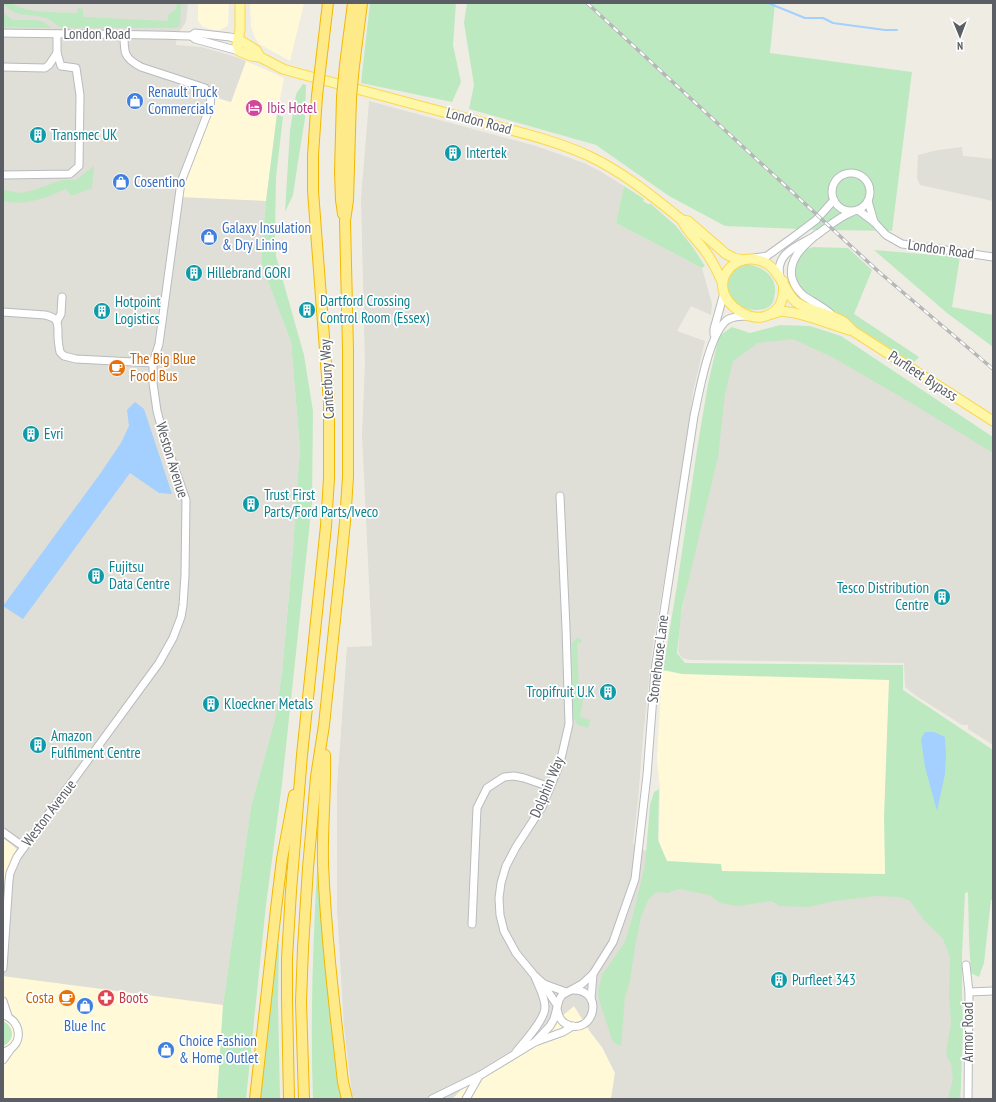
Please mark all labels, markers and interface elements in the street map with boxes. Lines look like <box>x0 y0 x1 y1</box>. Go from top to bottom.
north arrow <box>940 16 980 56</box>
street label: London Road <box>64 24 130 43</box>
text: N <box>957 39 963 53</box>
place label: Renault Truck Commercials <box>148 82 218 118</box>
shop icon: Renault Truck Commercials <box>125 91 145 111</box>
hotel icon: Ibis Hotel <box>244 98 264 118</box>
place label: Ibis Hotel <box>267 98 317 117</box>
street label: London Road <box>444 103 514 138</box>
building icon: Transmec UK <box>28 125 48 145</box>
place label: Transmec UK <box>51 125 118 144</box>
building icon: Intertek <box>443 143 463 163</box>
place label: Intertek <box>466 143 507 162</box>
shop icon: Cosentino <box>111 172 131 192</box>
place label: Cosentino <box>134 172 185 191</box>
place label: Galaxy Insulation & Dry Lining <box>222 218 311 254</box>
shop icon: Galaxy Insulation & Dry Lining <box>199 227 219 247</box>
street label: London Road <box>907 234 976 263</box>
building icon: Hillebrand GORI <box>184 263 204 283</box>
place label: Hillebrand GORI <box>207 263 291 282</box>
place label: Dartford Crossing Control Room (Essex) <box>320 291 430 327</box>
place label: Hotpoint Logistics <box>115 292 161 328</box>
building icon: Dartford Crossing Control Room (Essex) <box>297 300 317 320</box>
building icon: Hotpoint Logistics <box>92 301 112 321</box>
street label: Canterbury Way <box>315 338 338 419</box>
street label: Purfleet Bypass <box>885 346 962 405</box>
place label: The Big Blue Food Bus <box>130 349 196 385</box>
cafe icon: The Big Blue Food Bus <box>107 358 127 378</box>
street label: Weston Avenue <box>152 419 193 500</box>
building icon: Evri <box>21 424 41 444</box>
place label: Evri <box>44 424 64 443</box>
place label: Trust First Parts/Ford Parts/Iveco <box>264 485 378 521</box>
building icon: Trust First Parts/Ford Parts/Iveco <box>241 494 261 514</box>
place label: Fujitsu Data Centre <box>109 557 170 593</box>
building icon: Fujitsu Data Centre <box>86 566 106 586</box>
place label: Tesco Distribution Centre <box>837 578 929 614</box>
building icon: Tesco Distribution Centre <box>932 587 952 607</box>
street label: Stonehouse Lane <box>643 614 672 704</box>
place label: Tropifruit U.K <box>526 682 596 701</box>
building icon: Tropifruit U.K <box>598 682 618 702</box>
building icon: Kloeckner Metals <box>201 694 221 714</box>
place label: Kloeckner Metals <box>224 694 313 713</box>
place label: Amazon Fulfilment Centre <box>51 726 141 762</box>
building icon: Amazon Fulfilment Centre <box>28 735 48 755</box>
street label: Dolphin Way <box>525 753 568 820</box>
street label: Weston Avenue <box>17 776 80 850</box>
building icon: Purfleet 343 <box>769 970 789 990</box>
place label: Purfleet 343 <box>792 970 856 989</box>
place label: Costa <box>26 988 54 1007</box>
cafe icon: Costa <box>57 988 77 1008</box>
pharmacy icon: Boots <box>96 988 116 1008</box>
place label: Boots <box>119 988 148 1007</box>
shop icon: Blue Inc <box>75 996 95 1016</box>
street label: Armor Road <box>958 1002 977 1062</box>
place label: Blue Inc <box>64 1016 107 1035</box>
place label: Choice Fashion & Home Outlet <box>179 1031 258 1067</box>
shop icon: Choice Fashion & Home Outlet <box>156 1040 176 1060</box>

